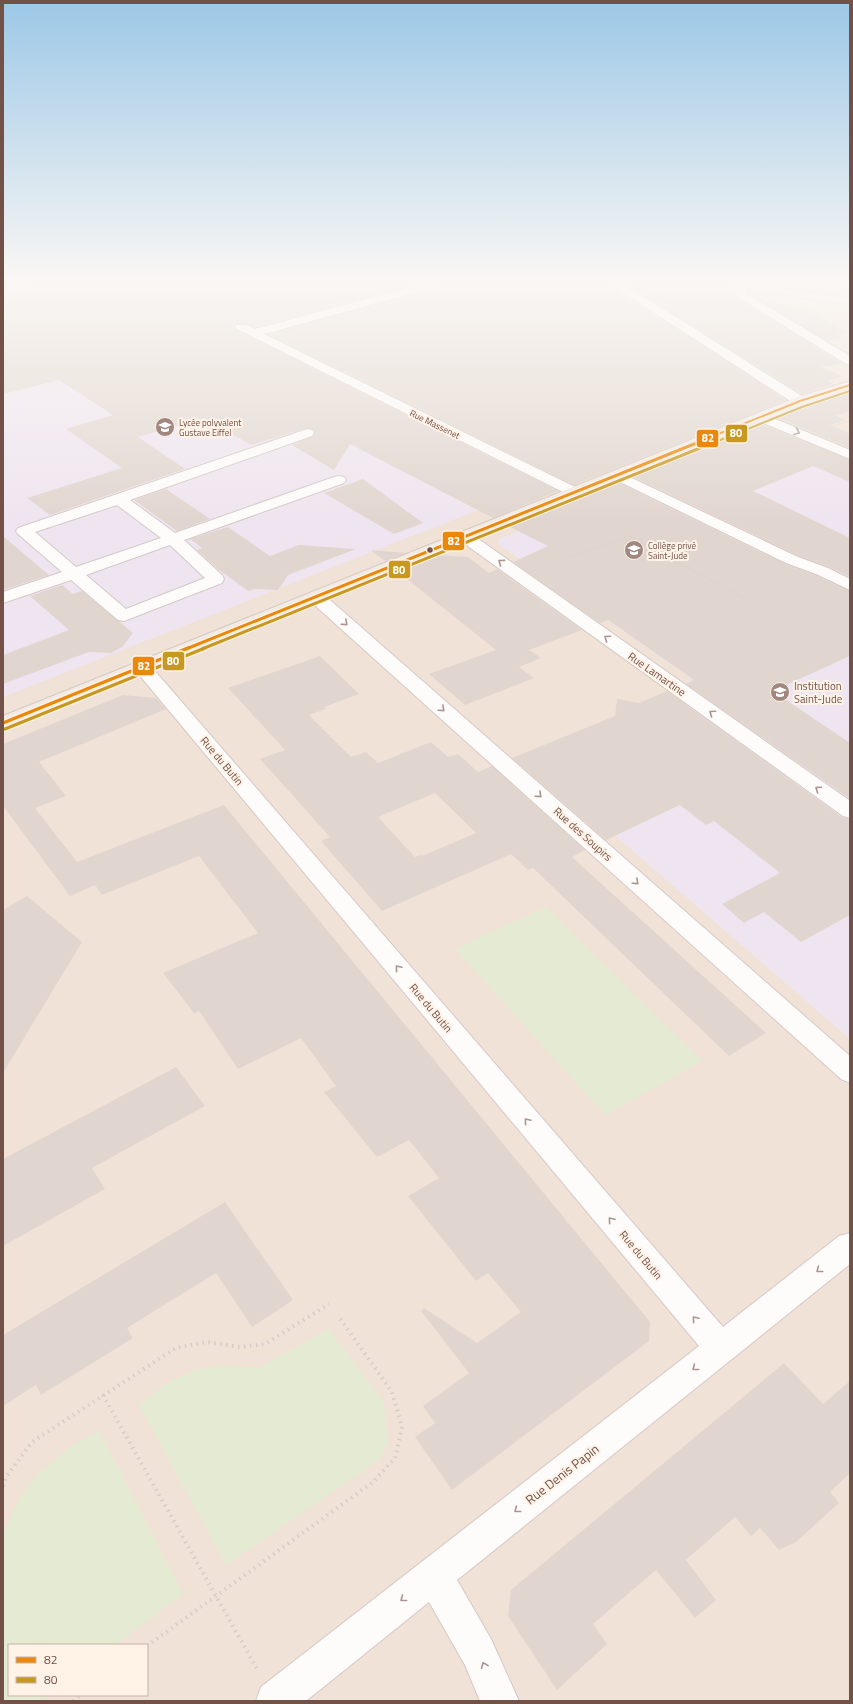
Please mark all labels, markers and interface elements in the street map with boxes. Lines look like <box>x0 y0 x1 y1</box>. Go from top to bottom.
street label: Rue Massenet <box>408 406 463 442</box>
school or university icon: Lycée polyvalent Gustave Eiffel <box>154 416 176 438</box>
place label: Lycée polyvalent Gustave Eiffel <box>179 416 242 439</box>
line badge: 80 <box>725 424 748 443</box>
text: 80 <box>730 425 742 441</box>
one-way arrow <box>793 428 800 436</box>
line badge: 82 <box>696 429 719 448</box>
text: 82 <box>702 430 714 446</box>
line badge: 82 <box>442 531 465 551</box>
text: 82 <box>448 533 460 549</box>
school or university icon: Collège privé Saint-Jude <box>623 539 645 561</box>
place label: Collège privé Saint-Jude <box>648 539 696 562</box>
unlabelled marker <box>425 545 435 555</box>
one-way arrow <box>498 559 505 567</box>
line badge: 80 <box>388 560 411 579</box>
text: 80 <box>393 562 405 578</box>
one-way arrow <box>340 618 348 625</box>
one-way arrow <box>604 636 611 643</box>
street label: Rue Lamartine <box>625 648 690 700</box>
line badge: 80 <box>162 651 185 671</box>
text: 80 <box>167 653 179 669</box>
line badge: 82 <box>132 656 155 676</box>
text: 82 <box>138 658 150 674</box>
place label: Institution Saint-Jude <box>794 678 843 707</box>
school or university icon: Institution Saint-Jude <box>769 681 791 703</box>
one-way arrow <box>437 704 445 712</box>
one-way arrow <box>710 711 717 718</box>
street label: Rue du Butin <box>197 733 247 789</box>
one-way arrow <box>816 787 823 794</box>
one-way arrow <box>534 791 542 798</box>
street label: Rue des Soupirs <box>550 803 616 865</box>
one-way arrow <box>632 877 639 884</box>
one-way arrow <box>395 965 402 973</box>
street label: Rue du Butin <box>406 980 456 1036</box>
one-way arrow <box>525 1118 532 1125</box>
one-way arrow <box>609 1217 616 1224</box>
street label: Rue du Butin <box>616 1227 666 1283</box>
one-way arrow <box>817 1266 824 1273</box>
one-way arrow <box>693 1316 700 1323</box>
one-way arrow <box>693 1364 700 1371</box>
street label: Rue Denis Papin <box>521 1439 603 1509</box>
one-way arrow <box>514 1505 521 1512</box>
one-way arrow <box>401 1594 408 1601</box>
legend <box>8 1644 148 1696</box>
text: 82 <box>44 1650 57 1669</box>
one-way arrow <box>481 1662 489 1670</box>
text: 80 <box>44 1670 58 1689</box>

